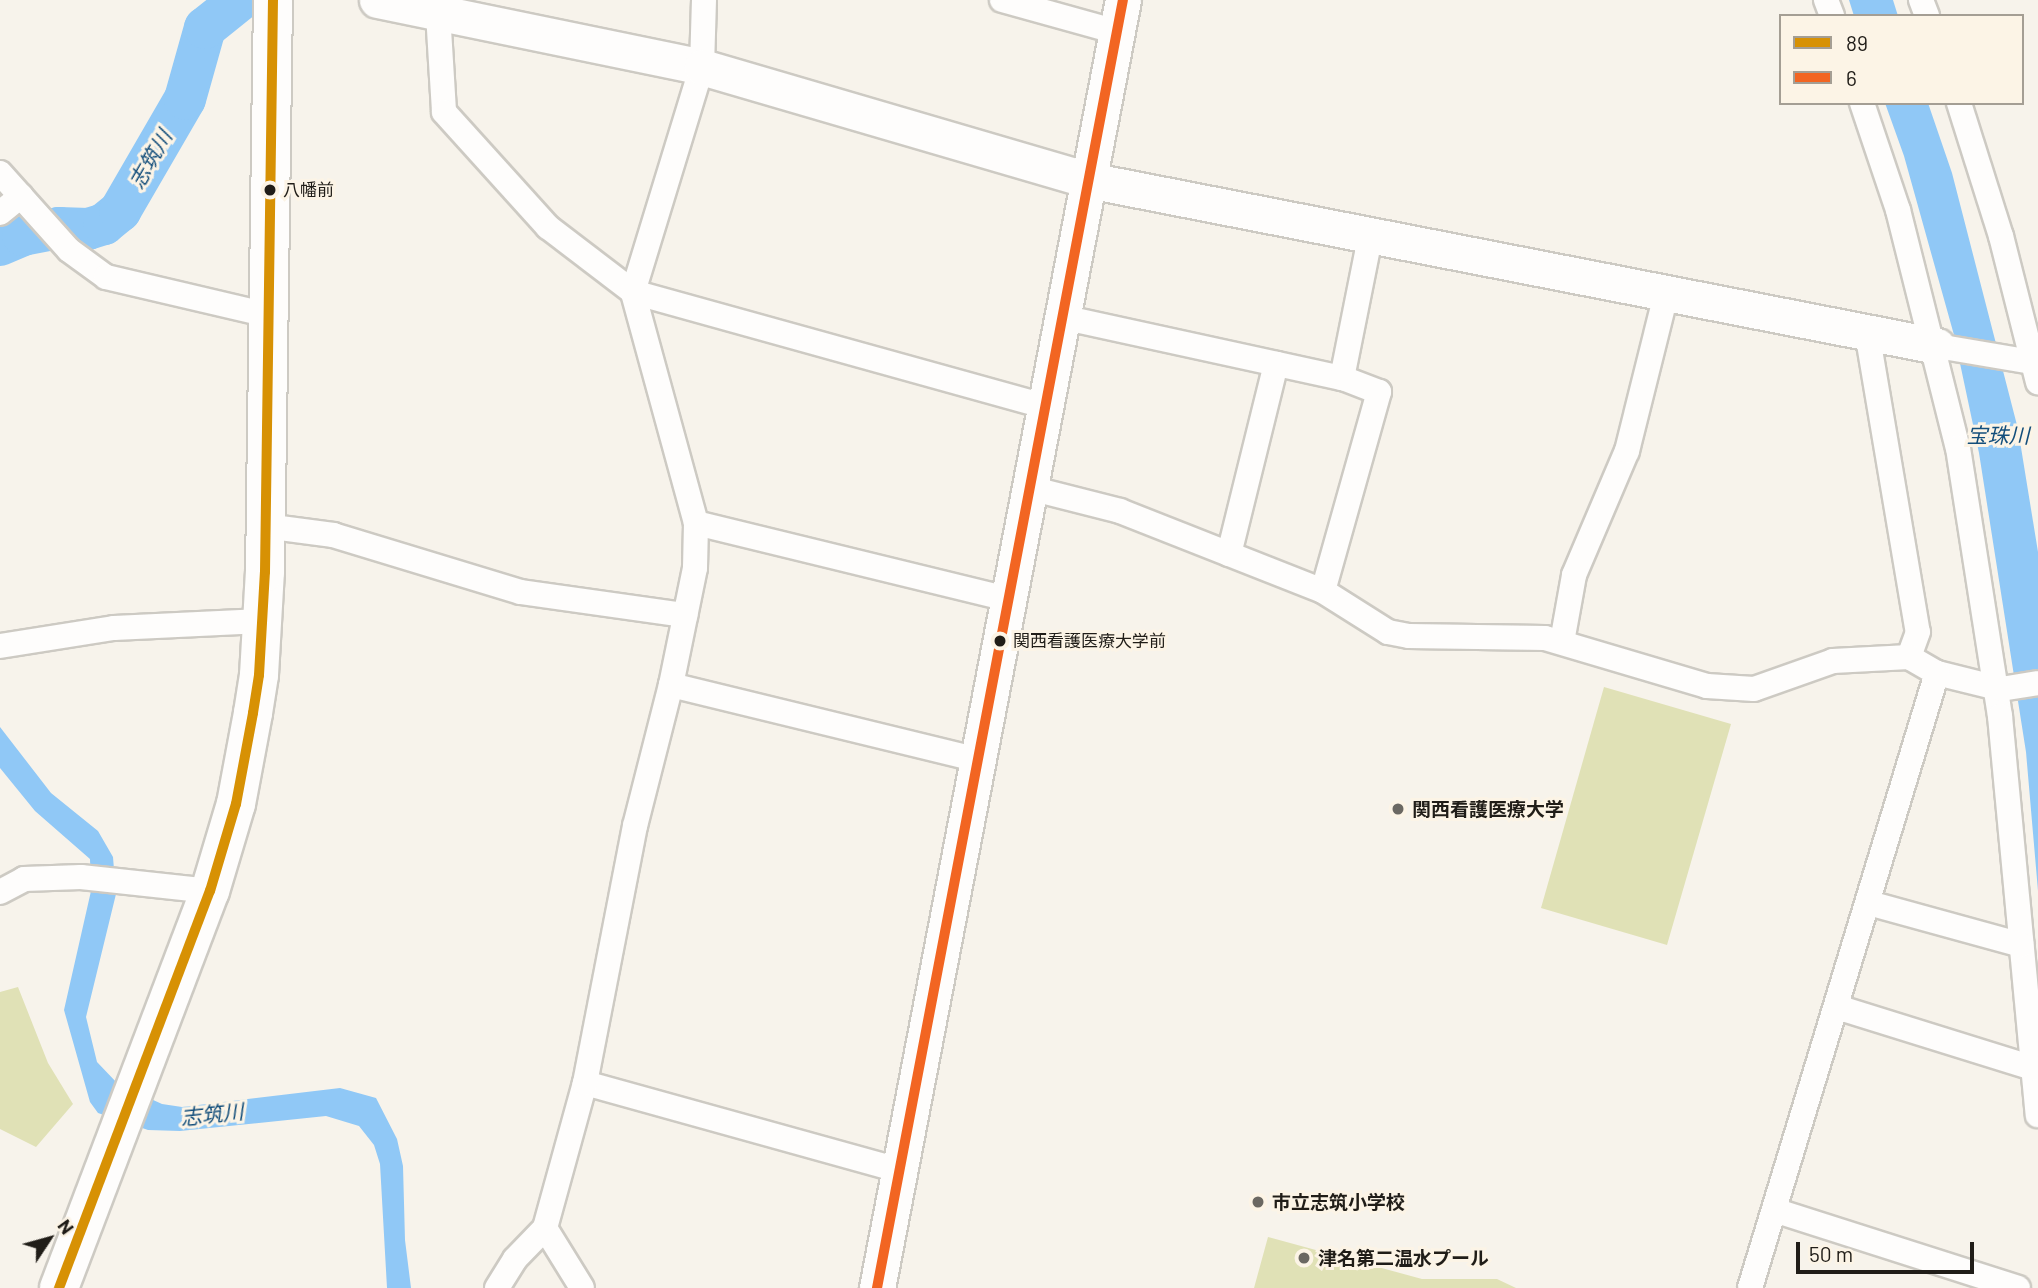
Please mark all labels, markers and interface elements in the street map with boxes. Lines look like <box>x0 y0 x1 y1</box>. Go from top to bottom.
legend <box>1779 14 2024 105</box>
text: 89 <box>1846 30 1868 55</box>
text: 6 <box>1846 65 1857 90</box>
water label: 志筑川 <box>123 125 177 193</box>
place label: 八幡前 <box>283 180 334 200</box>
marker: 八幡前 <box>263 183 277 197</box>
water label: 宝珠川 <box>1967 422 2029 448</box>
place label: 関西看護医療大学前 <box>1013 631 1166 651</box>
marker: 関西看護医療大学前 <box>993 634 1007 648</box>
place label: 関西看護医療大学 <box>1412 798 1564 820</box>
marker: 関西看護医療大学 <box>1390 801 1406 817</box>
water label: 志筑川 <box>179 1098 245 1130</box>
place label: 市立志筑小学校 <box>1272 1191 1405 1213</box>
marker: 市立志筑小学校 <box>1250 1194 1266 1210</box>
north arrow <box>14 1204 84 1274</box>
text: N <box>53 1214 79 1238</box>
scale bar <box>1800 1228 1979 1272</box>
text: 50 m <box>1809 1241 1853 1266</box>
place label: 津名第二温水プール <box>1318 1247 1489 1269</box>
marker: 津名第二温水プール <box>1296 1250 1312 1266</box>

